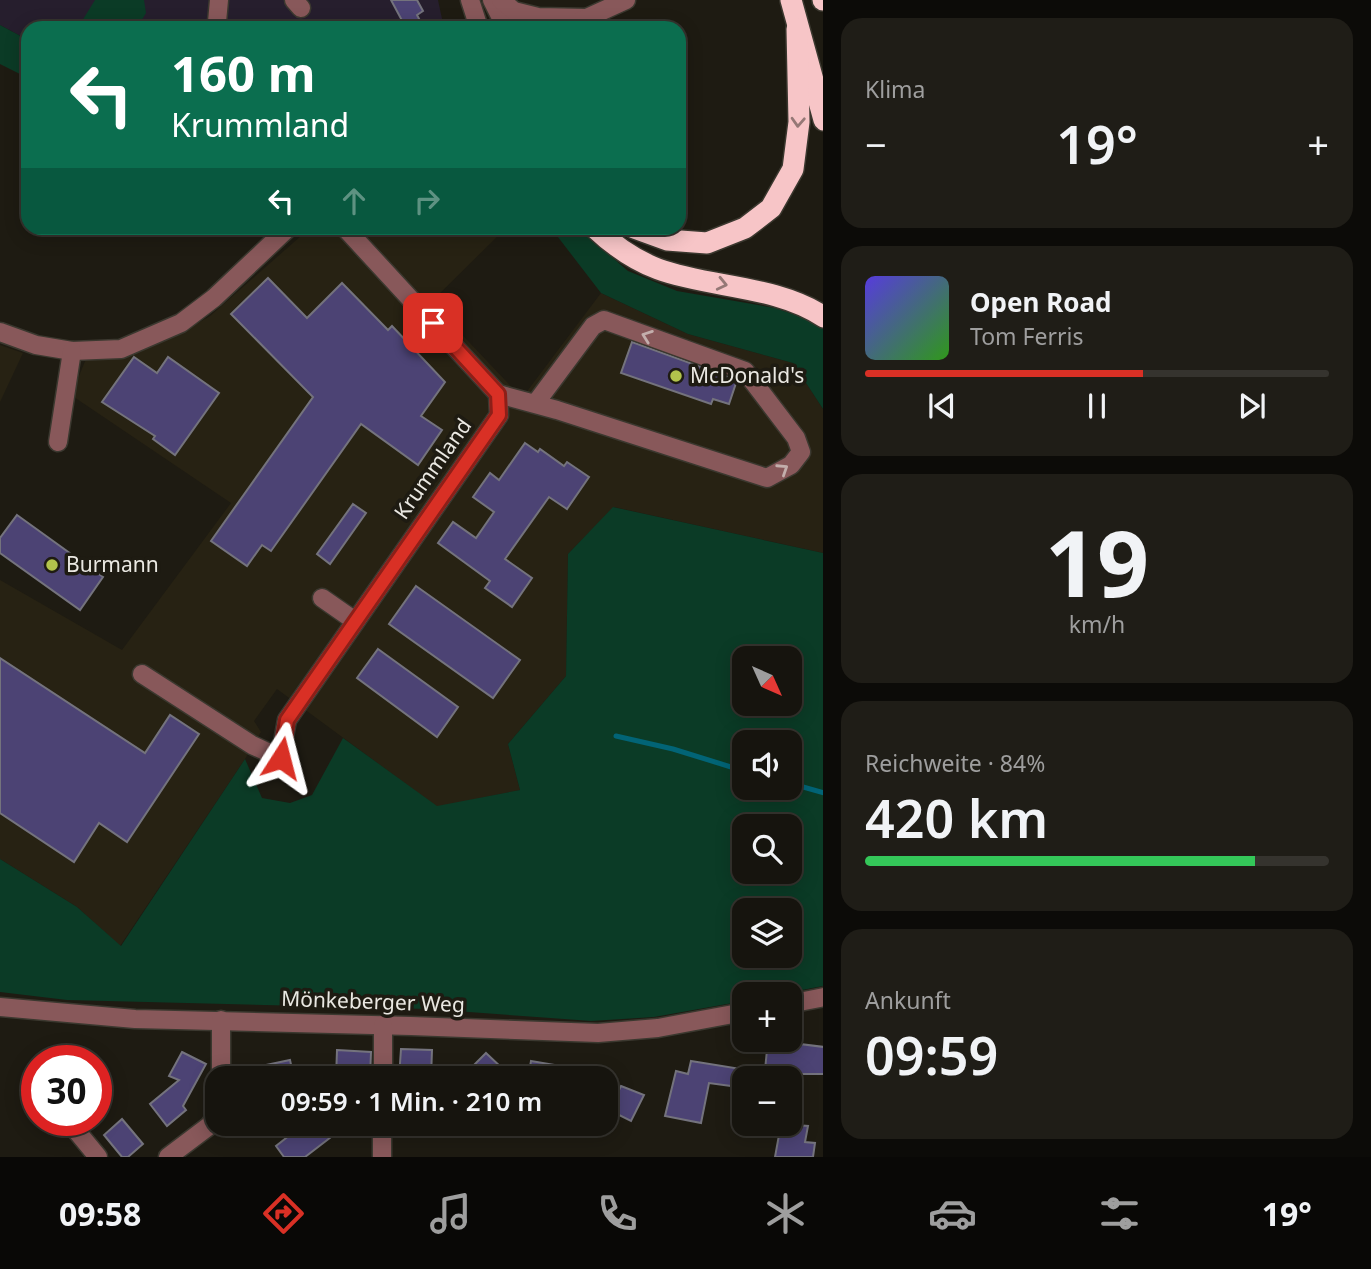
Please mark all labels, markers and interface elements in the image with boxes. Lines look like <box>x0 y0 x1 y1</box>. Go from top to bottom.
text: 160 m <box>171 40 316 106</box>
icon: left <box>56 49 147 140</box>
text: Klima <box>865 73 926 105</box>
text: Krummland <box>171 103 349 146</box>
text: 19° <box>1056 108 1138 179</box>
one-way arrow <box>791 117 806 128</box>
text: − <box>865 118 887 170</box>
text: + <box>1307 118 1329 170</box>
icon: left <box>262 182 300 220</box>
icon: ahead <box>335 182 373 220</box>
icon: right <box>408 182 446 220</box>
one-way arrow <box>716 276 728 290</box>
text: Open Road <box>970 284 1112 320</box>
pin <box>403 293 463 353</box>
icon: arrive <box>414 304 452 342</box>
text: Tom Ferris <box>970 320 1083 352</box>
one-way arrow <box>642 330 654 344</box>
place label: McDonald's <box>690 361 804 389</box>
marker: McDonald's <box>668 368 684 384</box>
icon: previous <box>923 387 961 425</box>
icon: pause <box>1078 387 1116 425</box>
icon: next <box>1233 387 1271 425</box>
street label: Krummland <box>387 412 477 524</box>
one-way arrow <box>775 464 788 477</box>
text: 19 <box>1045 500 1149 624</box>
place label: Burmann <box>66 550 159 578</box>
marker: Burmann <box>44 557 60 573</box>
text: km/h <box>1069 608 1125 640</box>
north arrow <box>732 646 802 716</box>
map controls <box>732 646 802 1136</box>
position arrow <box>244 721 318 795</box>
button: sound <box>732 730 802 800</box>
text: Reichweite · 84% <box>865 747 1045 779</box>
text: 420 km <box>865 782 1048 853</box>
button: search <box>732 814 802 884</box>
button: layers <box>732 898 802 968</box>
button: + <box>732 982 802 1052</box>
street label: Mönkeberger Weg <box>281 984 465 1018</box>
text: Ankunft <box>865 984 951 1016</box>
text: 09:59 <box>865 1019 998 1090</box>
speed limit sign: 30 <box>21 1045 112 1136</box>
button: − <box>732 1066 802 1136</box>
text: 09:59 · 1 Min. · 210 m <box>281 1083 542 1119</box>
icon: directions <box>259 1189 308 1238</box>
icon: music <box>426 1189 475 1238</box>
icon: phone <box>593 1189 642 1238</box>
icon: climate <box>761 1189 810 1238</box>
icon: car <box>928 1189 977 1238</box>
icon: filters <box>1095 1189 1144 1238</box>
text: 09:58 <box>59 1192 141 1235</box>
text: 19° <box>1262 1192 1312 1235</box>

